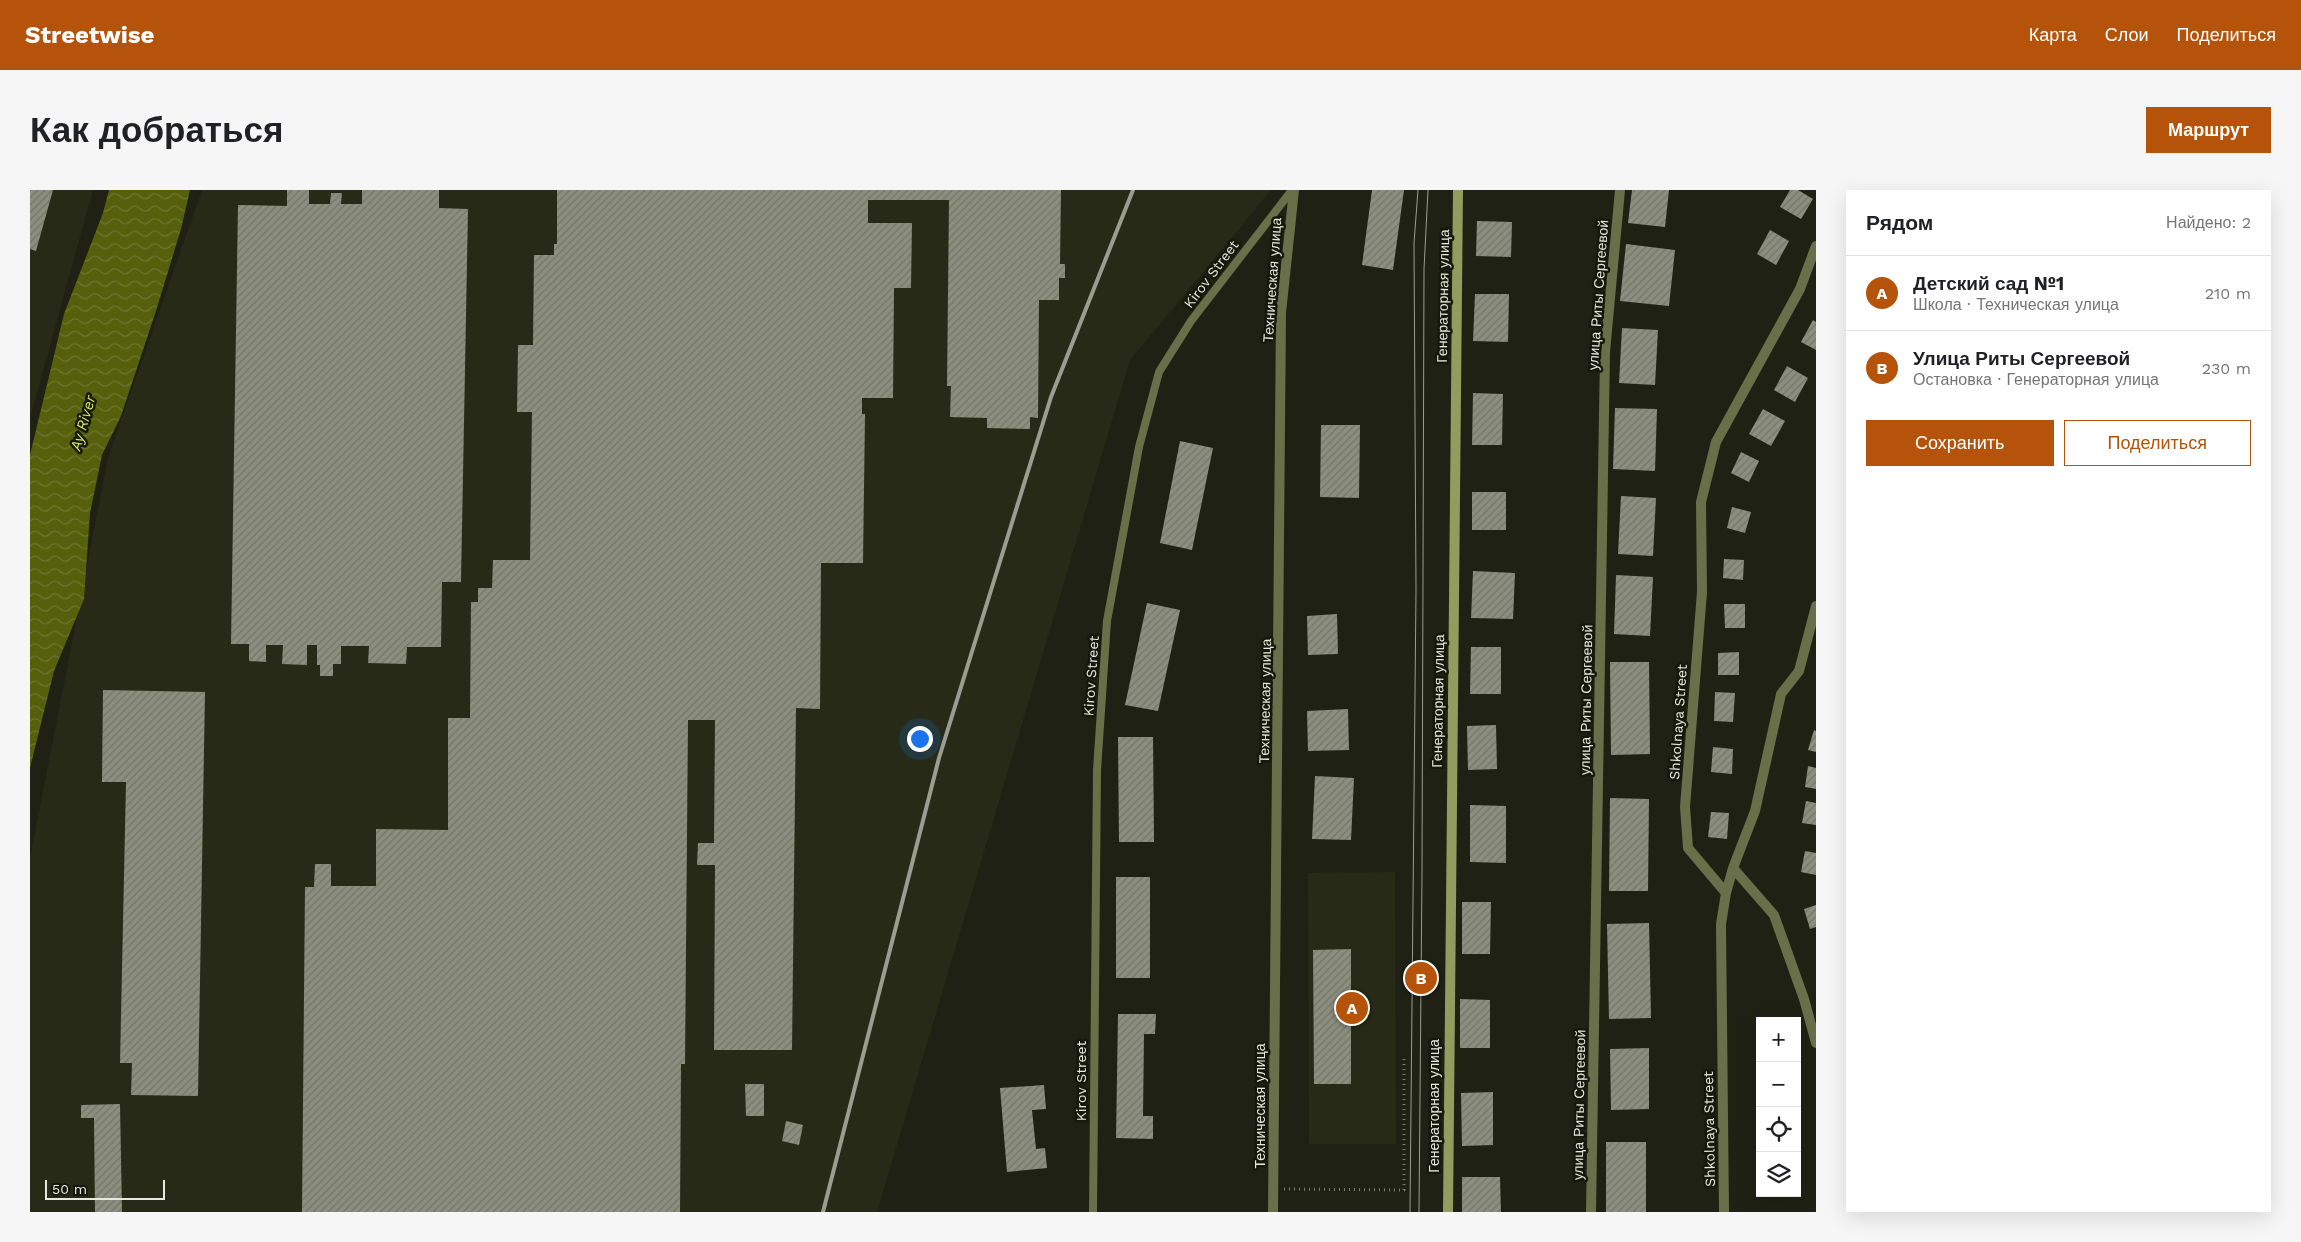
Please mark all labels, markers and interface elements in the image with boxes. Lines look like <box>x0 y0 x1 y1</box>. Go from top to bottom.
text: Streetwise <box>25 21 154 49</box>
text: Карта <box>2029 24 2077 45</box>
text: Слои <box>2105 24 2149 45</box>
text: Поделиться <box>2177 24 2276 45</box>
button: Маршрут <box>2146 107 2271 153</box>
text: Как добраться <box>30 109 283 151</box>
text: Рядом <box>1866 210 1933 235</box>
text: Найдено: 2 <box>2166 213 2251 232</box>
street label: Техническая улица <box>1260 217 1284 343</box>
street label: улица Риты Сергеевой <box>1585 219 1611 371</box>
street label: Генераторная улица <box>1434 229 1452 363</box>
street label: Kirov Street <box>1180 237 1242 311</box>
text: Детский сад №1 <box>1913 272 2064 295</box>
text: A <box>1877 284 1887 303</box>
text: 210 m <box>2205 284 2251 303</box>
text: Школа · Техническая улица <box>1913 295 2119 314</box>
text: Улица Риты Сергеевой <box>1913 347 2130 370</box>
text: B <box>1877 359 1887 378</box>
text: 230 m <box>2202 359 2251 378</box>
text: Остановка · Генераторная улица <box>1913 370 2159 389</box>
water label: Ay River <box>66 392 100 454</box>
button: Сохранить <box>1866 420 2054 466</box>
button: Поделиться <box>2064 420 2251 466</box>
street label: улица Риты Сергеевой <box>1577 625 1595 775</box>
street label: Генераторная улица <box>1429 634 1447 768</box>
street label: Kirov Street <box>1080 635 1102 717</box>
street label: Техническая улица <box>1256 638 1274 764</box>
street label: Shkolnaya Street <box>1666 664 1690 780</box>
your location <box>907 726 933 752</box>
pin: B <box>1405 959 1437 997</box>
pin: A <box>1336 989 1368 1027</box>
map controls <box>1756 1017 1801 1197</box>
button: + <box>1756 1017 1801 1062</box>
street label: улица Риты Сергеевой <box>1570 1030 1588 1180</box>
street label: Генераторная улица <box>1426 1039 1442 1173</box>
street label: Kirov Street <box>1073 1041 1089 1121</box>
street label: Техническая улица <box>1252 1043 1268 1168</box>
button: − <box>1756 1062 1801 1107</box>
street label: Shkolnaya Street <box>1700 1071 1718 1187</box>
button: locate <box>1756 1107 1801 1152</box>
button: layers <box>1756 1152 1801 1197</box>
scale bar <box>45 1177 165 1200</box>
text: 50 m <box>52 1181 87 1197</box>

